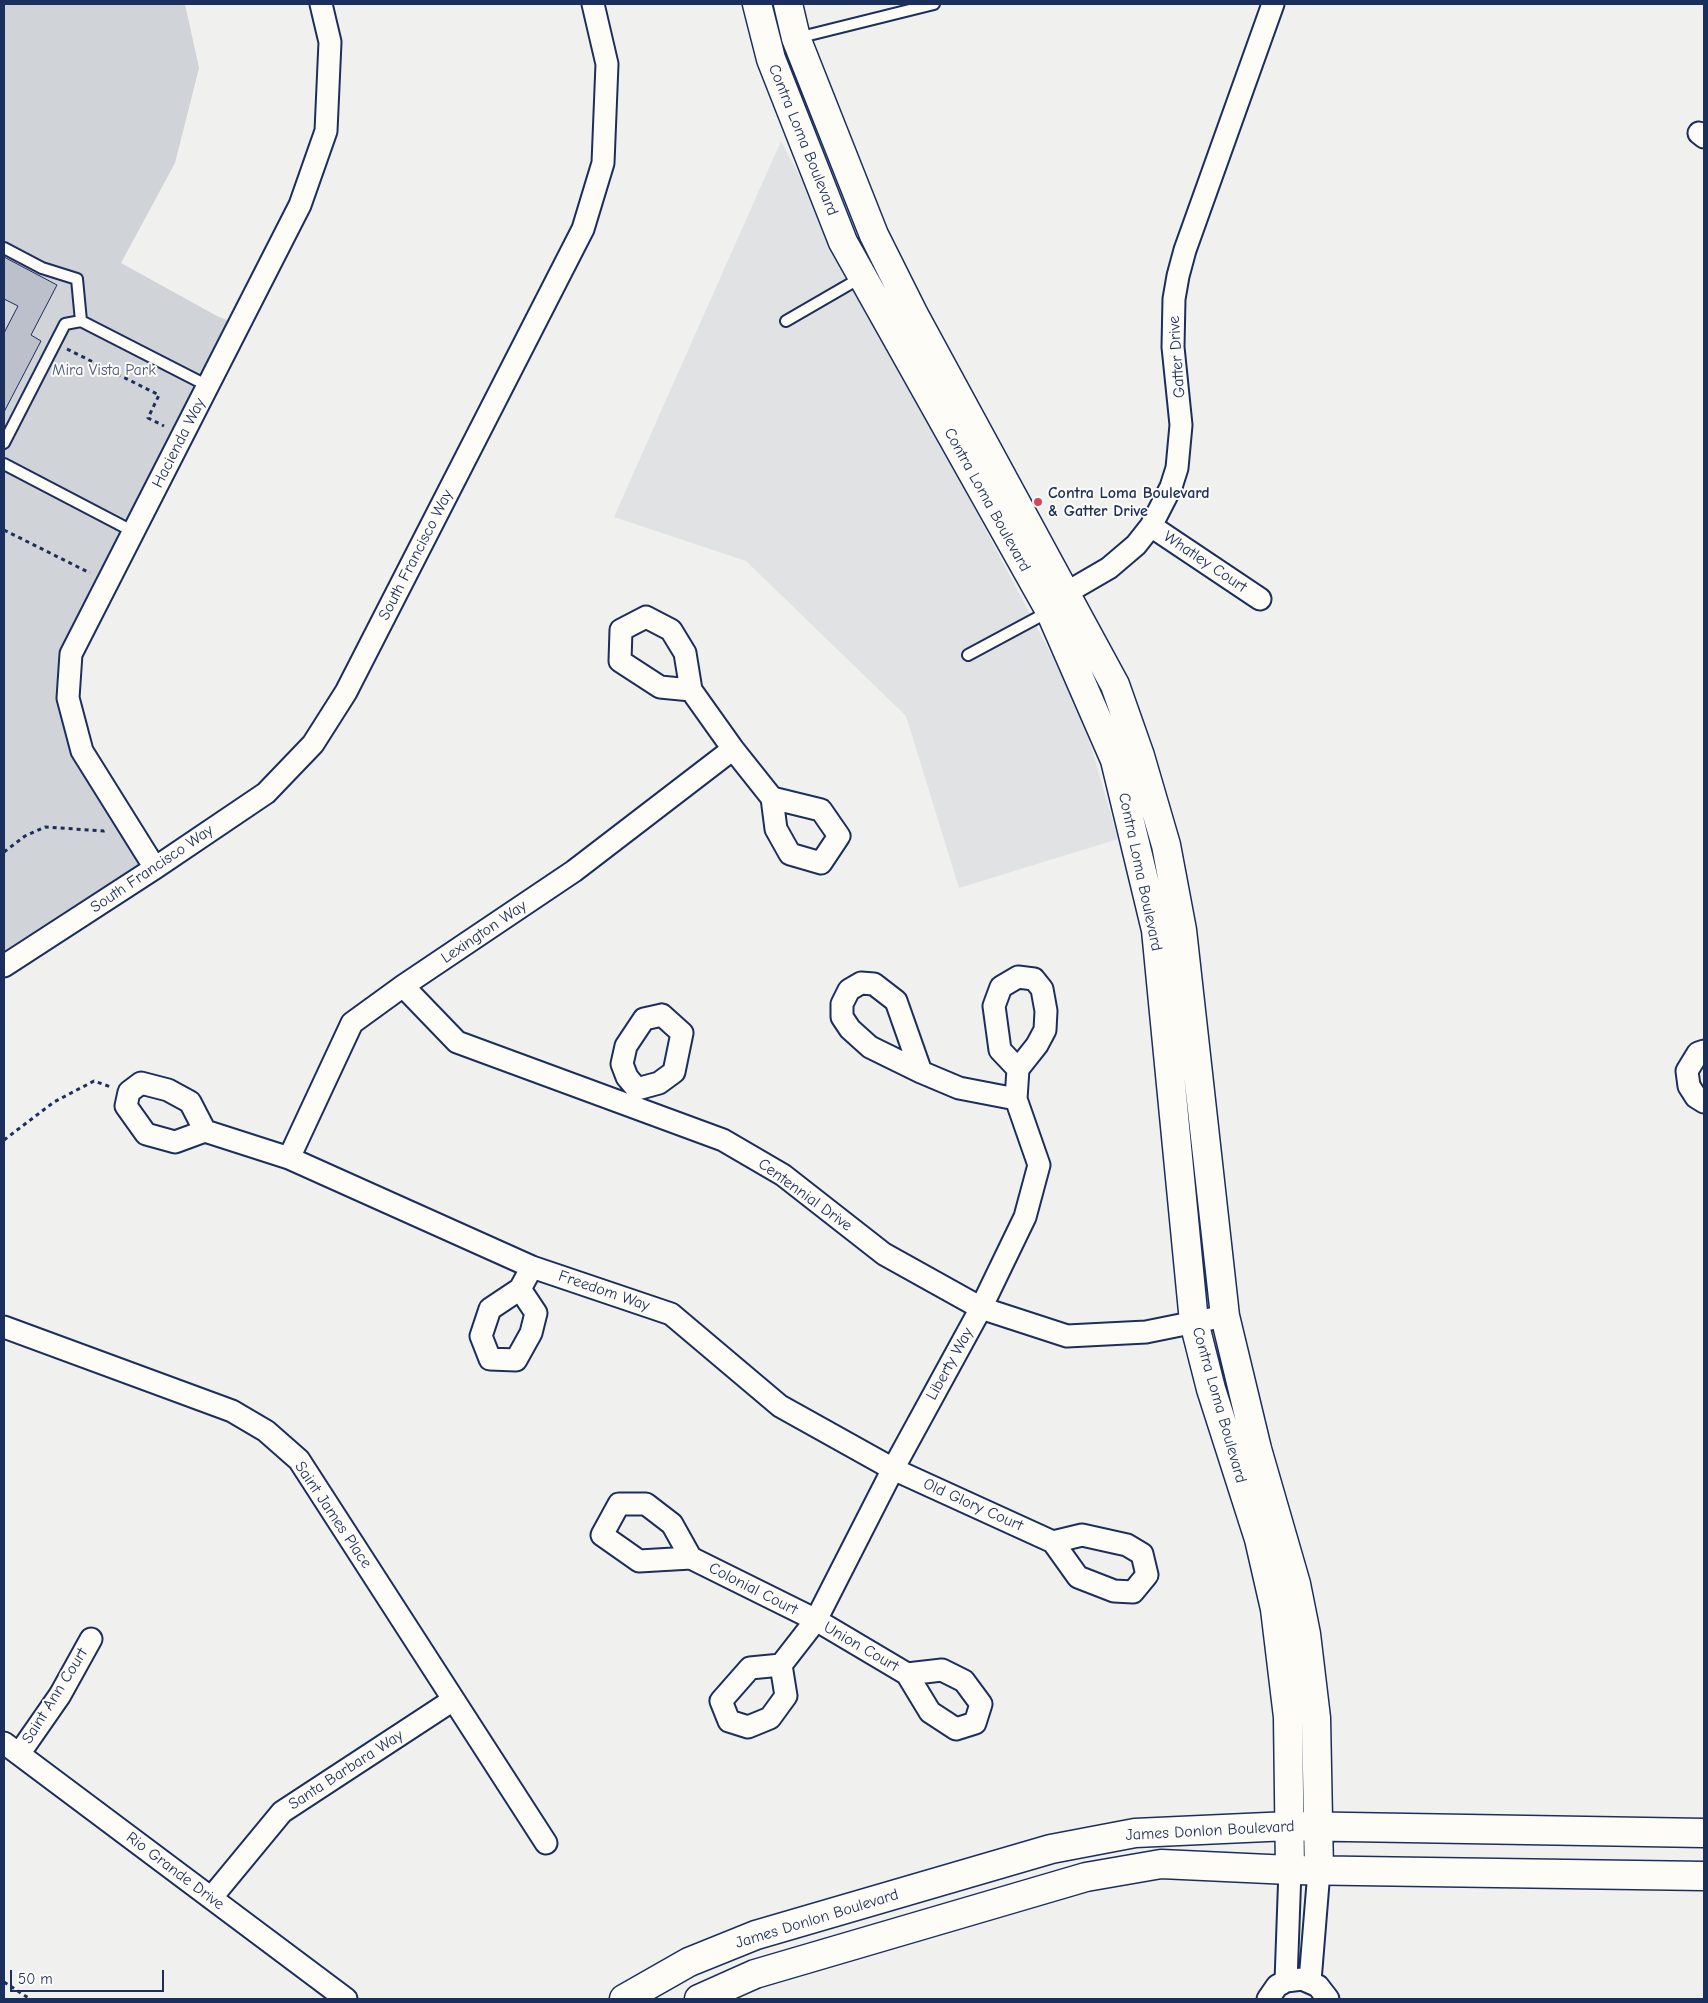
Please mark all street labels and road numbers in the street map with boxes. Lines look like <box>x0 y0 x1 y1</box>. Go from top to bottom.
street label: Contra Loma Boulevard <box>764 62 842 218</box>
street label: Gatter Drive <box>1165 315 1189 399</box>
street label: Hacienda Way <box>148 395 210 491</box>
street label: Contra Loma Boulevard <box>939 425 1035 575</box>
street label: South Francisco Way <box>375 486 457 624</box>
street label: Whatley Court <box>1160 527 1250 597</box>
street label: Contra Loma Boulevard <box>1114 791 1166 953</box>
street label: South Francisco Way <box>87 821 217 917</box>
street label: Lexington Way <box>437 896 531 968</box>
street label: Centennial Drive <box>754 1154 856 1236</box>
street label: Freedom Way <box>556 1266 652 1316</box>
street label: Liberty Way <box>922 1324 978 1404</box>
street label: Contra Loma Boulevard <box>1188 1325 1250 1485</box>
street label: Saint James Place <box>290 1458 376 1572</box>
street label: Old Glory Court <box>920 1474 1026 1536</box>
street label: Colonial Court <box>705 1558 801 1620</box>
street label: Union Court <box>820 1618 902 1676</box>
street label: Saint Ann Court <box>18 1645 92 1747</box>
street label: Santa Barbara Way <box>285 1726 407 1814</box>
street label: James Donlon Boulevard <box>1125 1817 1295 1845</box>
street label: Rio Grande Drive <box>122 1828 228 1914</box>
street label: James Donlon Boulevard <box>733 1885 901 1953</box>

